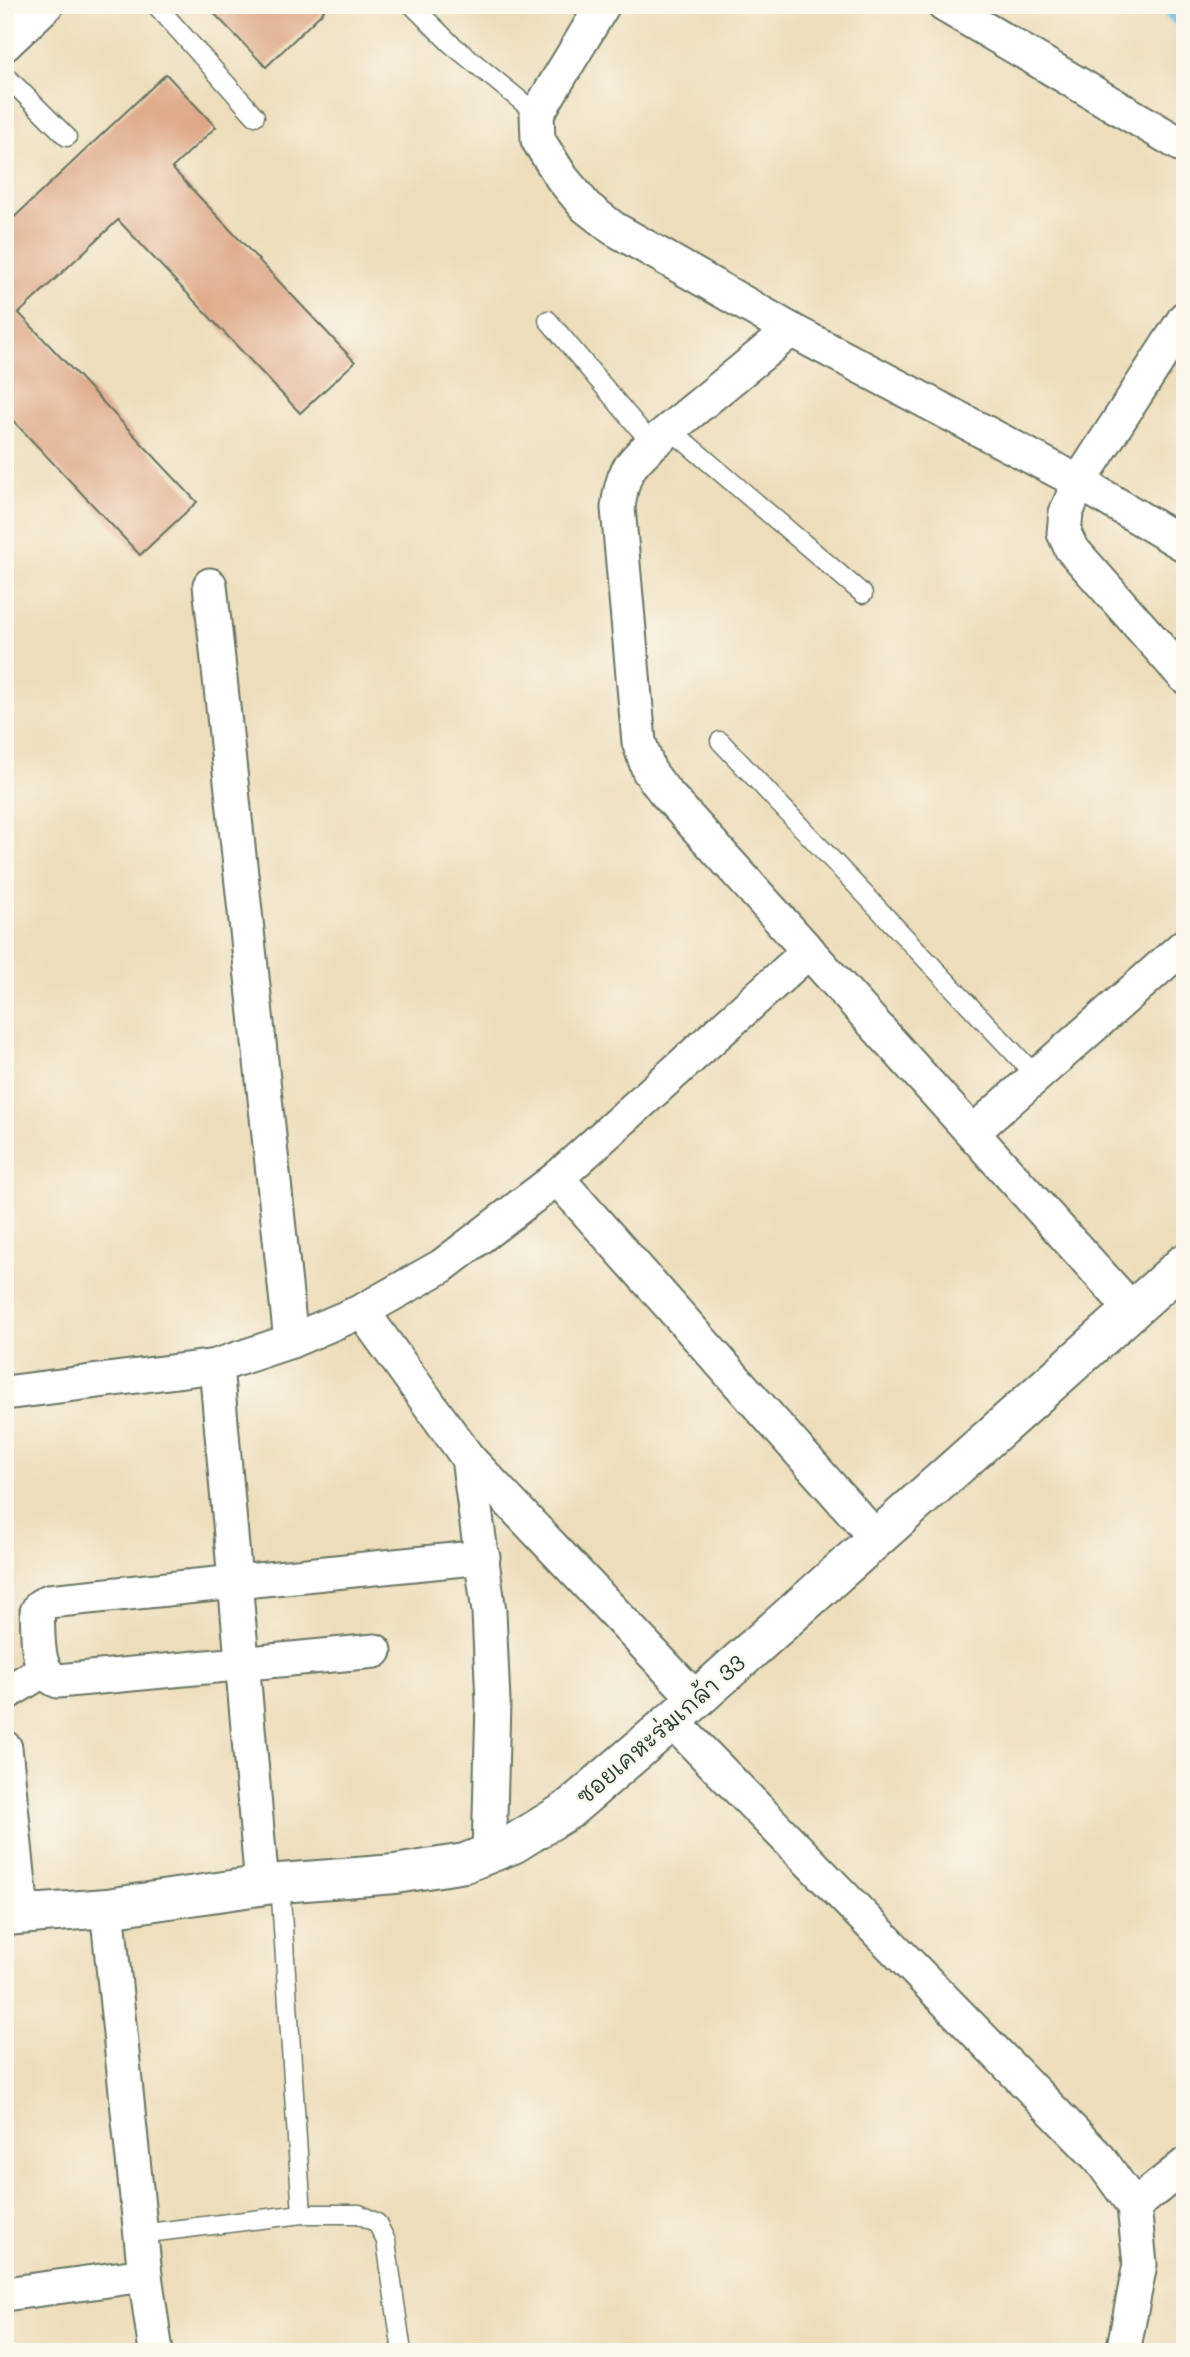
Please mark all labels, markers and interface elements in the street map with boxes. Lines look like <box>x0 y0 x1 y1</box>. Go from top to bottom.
street label: ซอยเคหะร่มเกล้า 33 <box>569 1647 751 1811</box>

